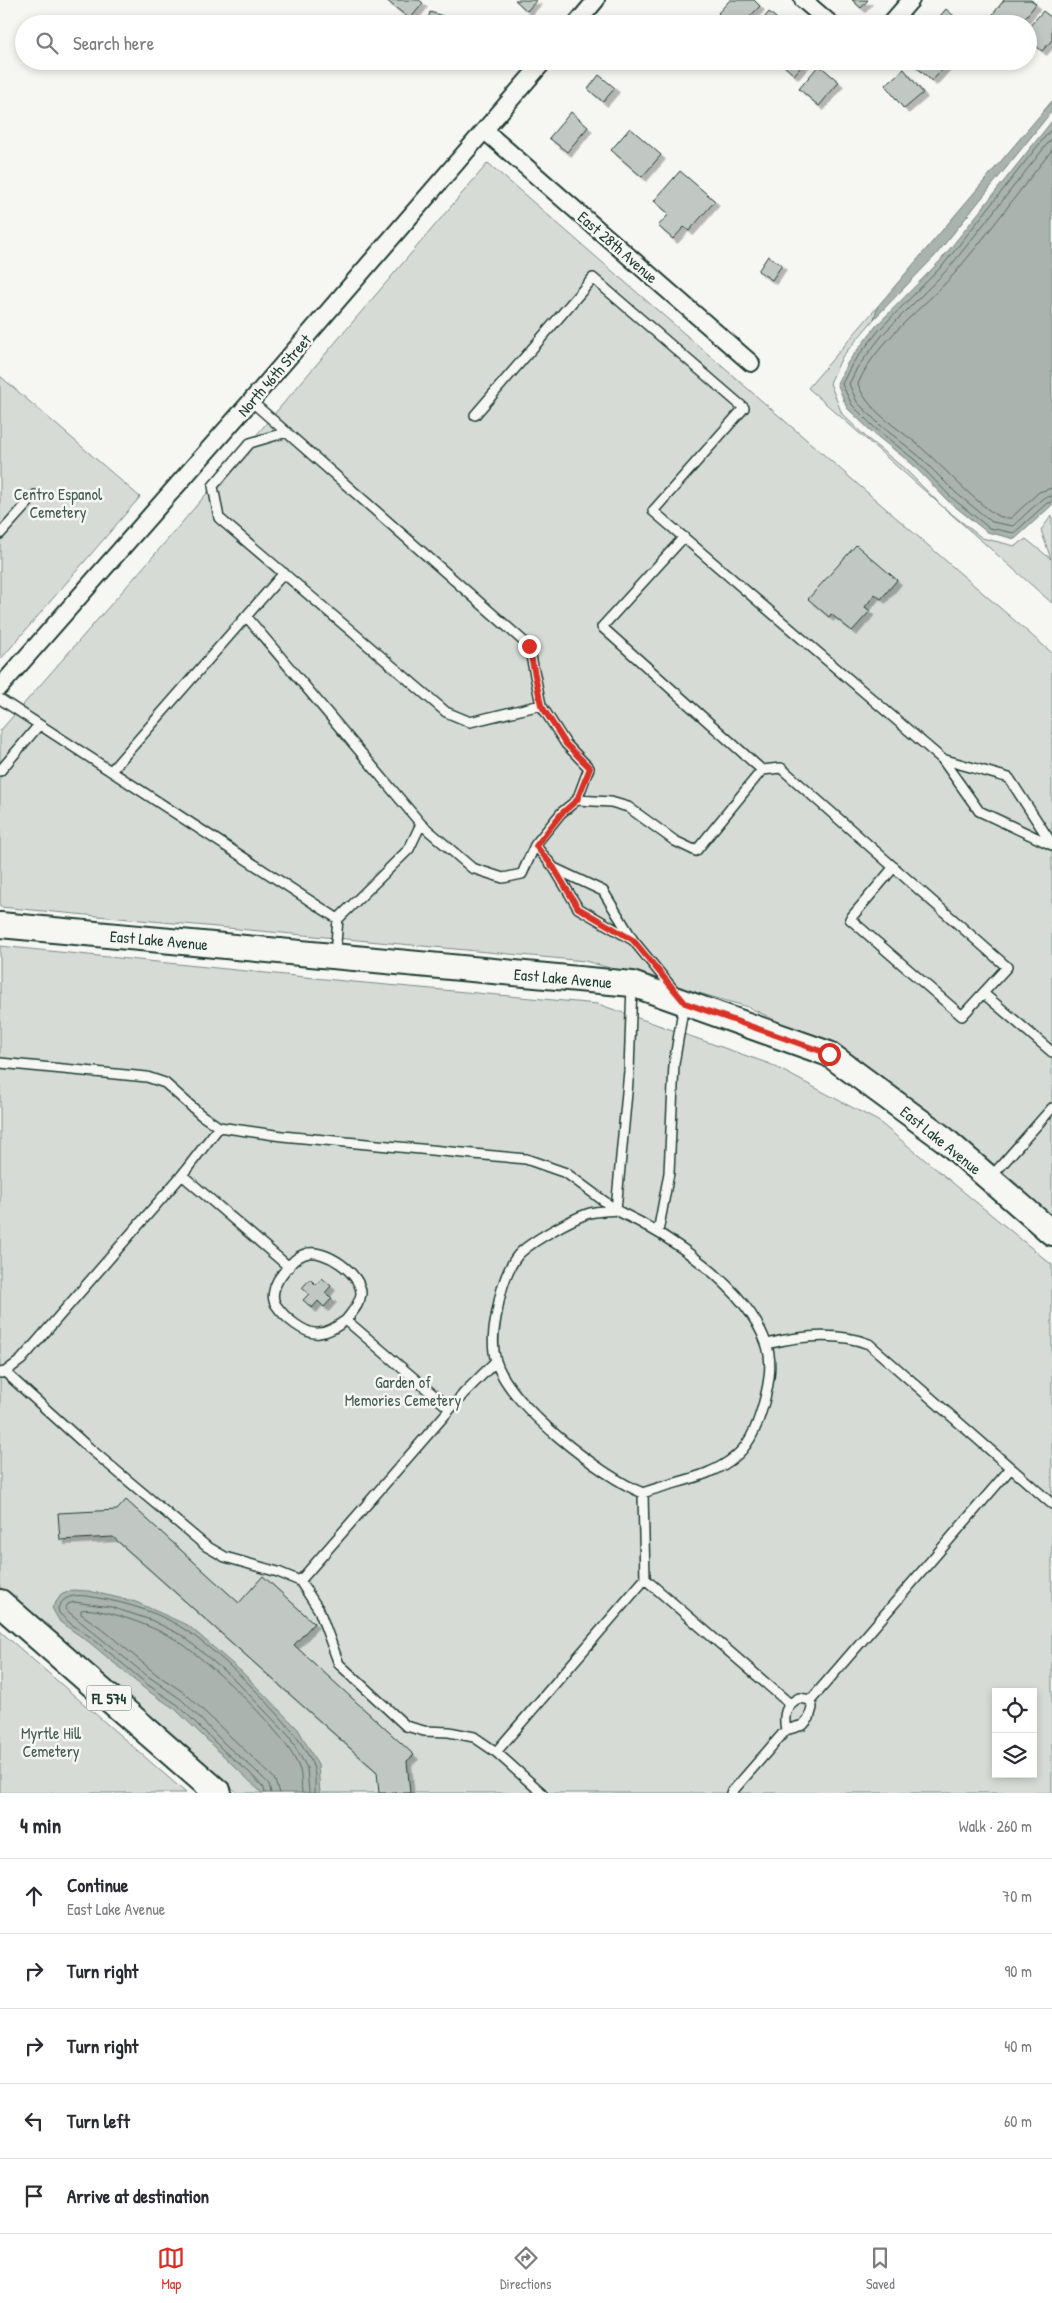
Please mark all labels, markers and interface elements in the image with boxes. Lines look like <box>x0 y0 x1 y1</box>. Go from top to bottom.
search box <box>15 15 1037 70</box>
icon: search <box>33 29 61 57</box>
text: Search here <box>73 30 154 56</box>
street label: East 28th Avenue <box>573 206 663 288</box>
street label: North 46th Street <box>232 329 316 421</box>
park label: Centro Espanol Cemetery <box>14 483 103 523</box>
route end <box>518 635 541 658</box>
street label: East Lake Avenue <box>109 925 209 955</box>
street label: East Lake Avenue <box>513 963 613 993</box>
route start <box>818 1043 841 1066</box>
street label: East Lake Avenue <box>896 1101 987 1180</box>
park label: Garden of Memories Cemetery <box>345 1371 461 1411</box>
road number: FL 574 <box>86 1686 132 1710</box>
map controls <box>992 1688 1037 1778</box>
button: locate <box>992 1688 1037 1733</box>
park label: Myrtle Hill Cemetery <box>21 1722 81 1762</box>
button: layers <box>992 1733 1037 1778</box>
text: 4 min <box>20 1811 61 1840</box>
text: Walk · 260 m <box>959 1815 1032 1837</box>
text: Continue <box>67 1872 128 1898</box>
icon: ahead <box>20 1882 48 1910</box>
text: 70 m <box>1002 1885 1032 1907</box>
text: East Lake Avenue <box>67 1898 165 1920</box>
icon: right <box>20 1957 48 1985</box>
text: Turn right <box>67 1958 138 1984</box>
text: 90 m <box>1004 1960 1032 1982</box>
icon: right <box>20 2032 48 2060</box>
text: Turn right <box>67 2033 138 2059</box>
text: 40 m <box>1004 2035 1032 2057</box>
icon: left <box>20 2107 48 2135</box>
text: Turn left <box>67 2108 130 2134</box>
text: 60 m <box>1004 2110 1032 2132</box>
icon: arrive <box>20 2182 48 2210</box>
text: Arrive at destination <box>67 2183 209 2209</box>
tab: Map <box>157 2244 185 2293</box>
tab: Directions <box>500 2244 551 2293</box>
tab: Saved <box>866 2244 895 2293</box>

